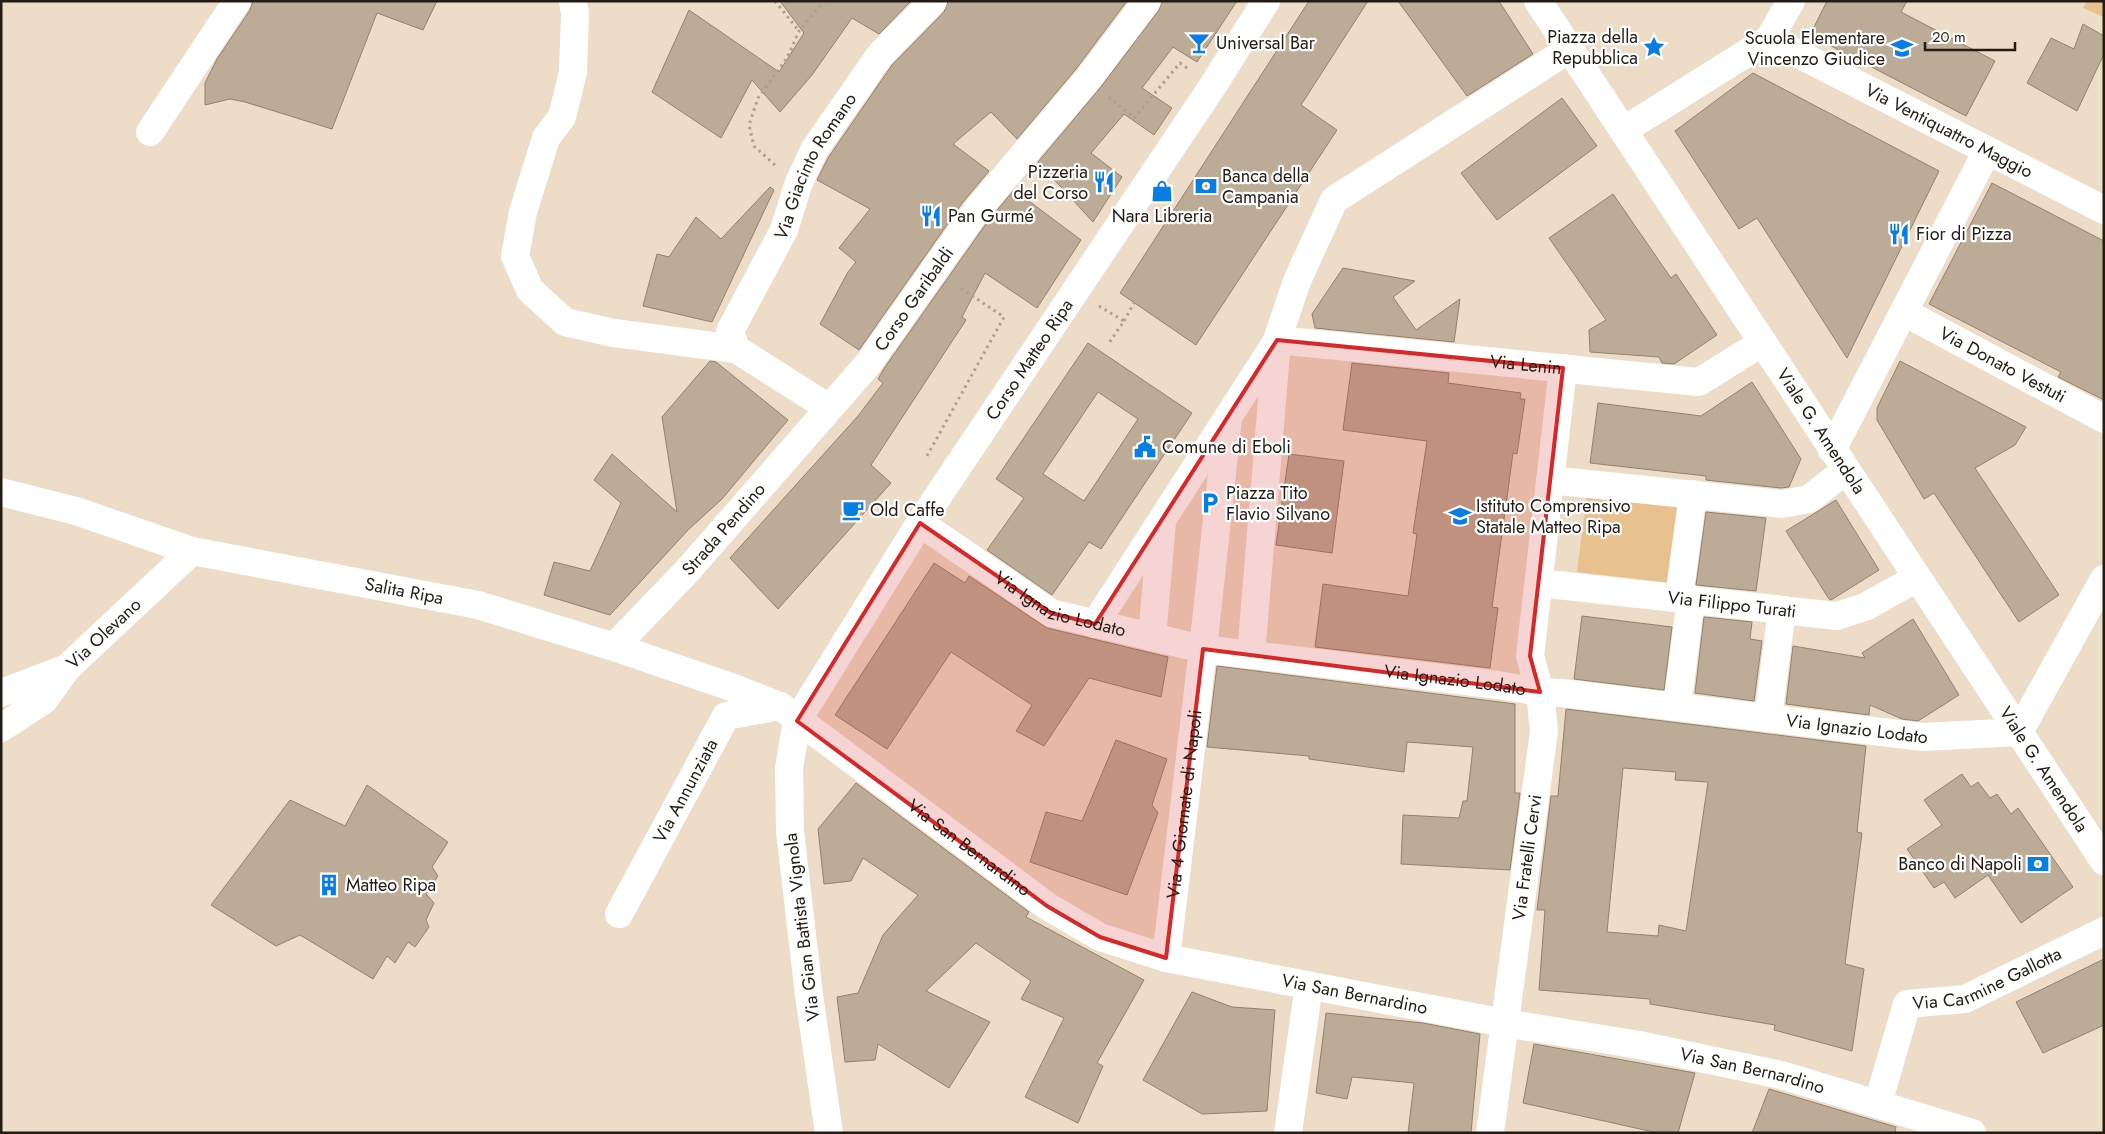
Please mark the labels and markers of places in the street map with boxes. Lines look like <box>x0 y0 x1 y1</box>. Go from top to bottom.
place label: Piazza della Repubblica <box>1547 24 1638 71</box>
place label: Scuola Elementare Vincenzo Giudice <box>1745 25 1885 72</box>
bar icon: Universal Bar <box>1186 30 1212 56</box>
place label: Universal Bar <box>1216 30 1316 56</box>
place icon: Piazza della Repubblica <box>1641 34 1667 60</box>
school or university icon: Scuola Elementare Vincenzo Giudice <box>1889 35 1915 61</box>
place label: Pizzeria del Corso <box>1014 159 1088 206</box>
place label: Banca della Campania <box>1222 163 1309 210</box>
restaurant icon: Pizzeria del Corso <box>1091 169 1117 195</box>
bank icon: Banca della Campania <box>1193 173 1219 199</box>
shop icon: Nara Libreria <box>1149 178 1175 204</box>
restaurant icon: Pan Gurmé <box>918 203 944 229</box>
place label: Pan Gurmé <box>948 203 1034 229</box>
place label: Nara Libreria <box>1112 203 1212 229</box>
restaurant icon: Fior di Pizza <box>1886 221 1912 247</box>
place label: Fior di Pizza <box>1916 221 2012 247</box>
public building icon: Comune di Eboli <box>1132 434 1158 460</box>
place label: Comune di Eboli <box>1162 434 1291 460</box>
place label: Piazza Tito Flavio Silvano <box>1226 480 1330 527</box>
parking icon: Piazza Tito Flavio Silvano <box>1197 490 1223 516</box>
place label: Istituto Comprensivo Statale Matteo Ripa <box>1476 493 1631 540</box>
cafe icon: Old Caffe <box>840 497 866 523</box>
place label: Old Caffe <box>870 497 945 523</box>
school or university icon: Istituto Comprensivo Statale Matteo Ripa <box>1447 503 1473 529</box>
place label: Banco di Napoli <box>1898 851 2022 877</box>
bank icon: Banco di Napoli <box>2025 851 2051 877</box>
building icon: Matteo Ripa <box>316 872 342 898</box>
place label: Matteo Ripa <box>346 872 436 898</box>

